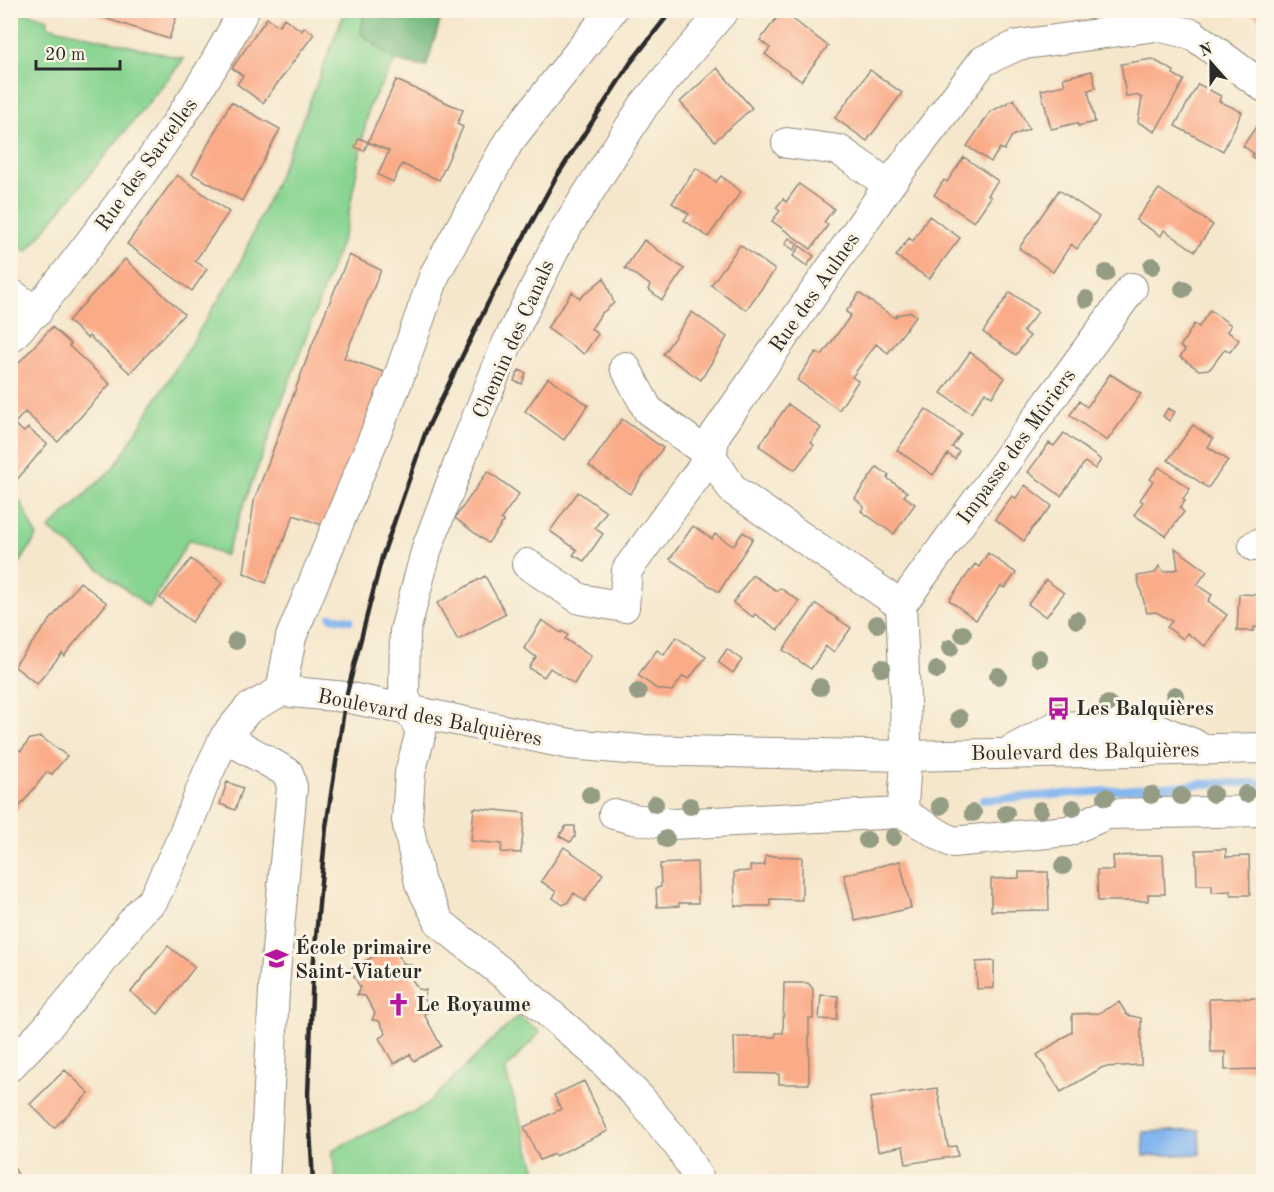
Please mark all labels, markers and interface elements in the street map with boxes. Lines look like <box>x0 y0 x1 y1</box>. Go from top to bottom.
scale bar <box>36 33 120 71</box>
north arrow <box>1181 33 1241 93</box>
text: N <box>1198 41 1216 61</box>
text: 20 m <box>45 46 85 64</box>
street label: Rue des Sarcelles <box>92 95 202 235</box>
street label: Rue des Aulnes <box>766 229 864 356</box>
street label: Chemin des Canals <box>470 257 559 422</box>
street label: Impasse des Mûriers <box>954 365 1080 528</box>
street label: Boulevard des Balquières <box>316 686 544 751</box>
bus stop icon: Les Balquières <box>1045 695 1071 721</box>
place label: Les Balquières <box>1076 699 1214 720</box>
street label: Boulevard des Balquières <box>971 740 1199 765</box>
place label: École primaire Saint-Viateur <box>295 934 432 983</box>
school or university icon: École primaire Saint-Viateur <box>264 946 290 972</box>
church icon: Le Royaume <box>385 991 411 1017</box>
place label: Le Royaume <box>416 995 531 1016</box>

